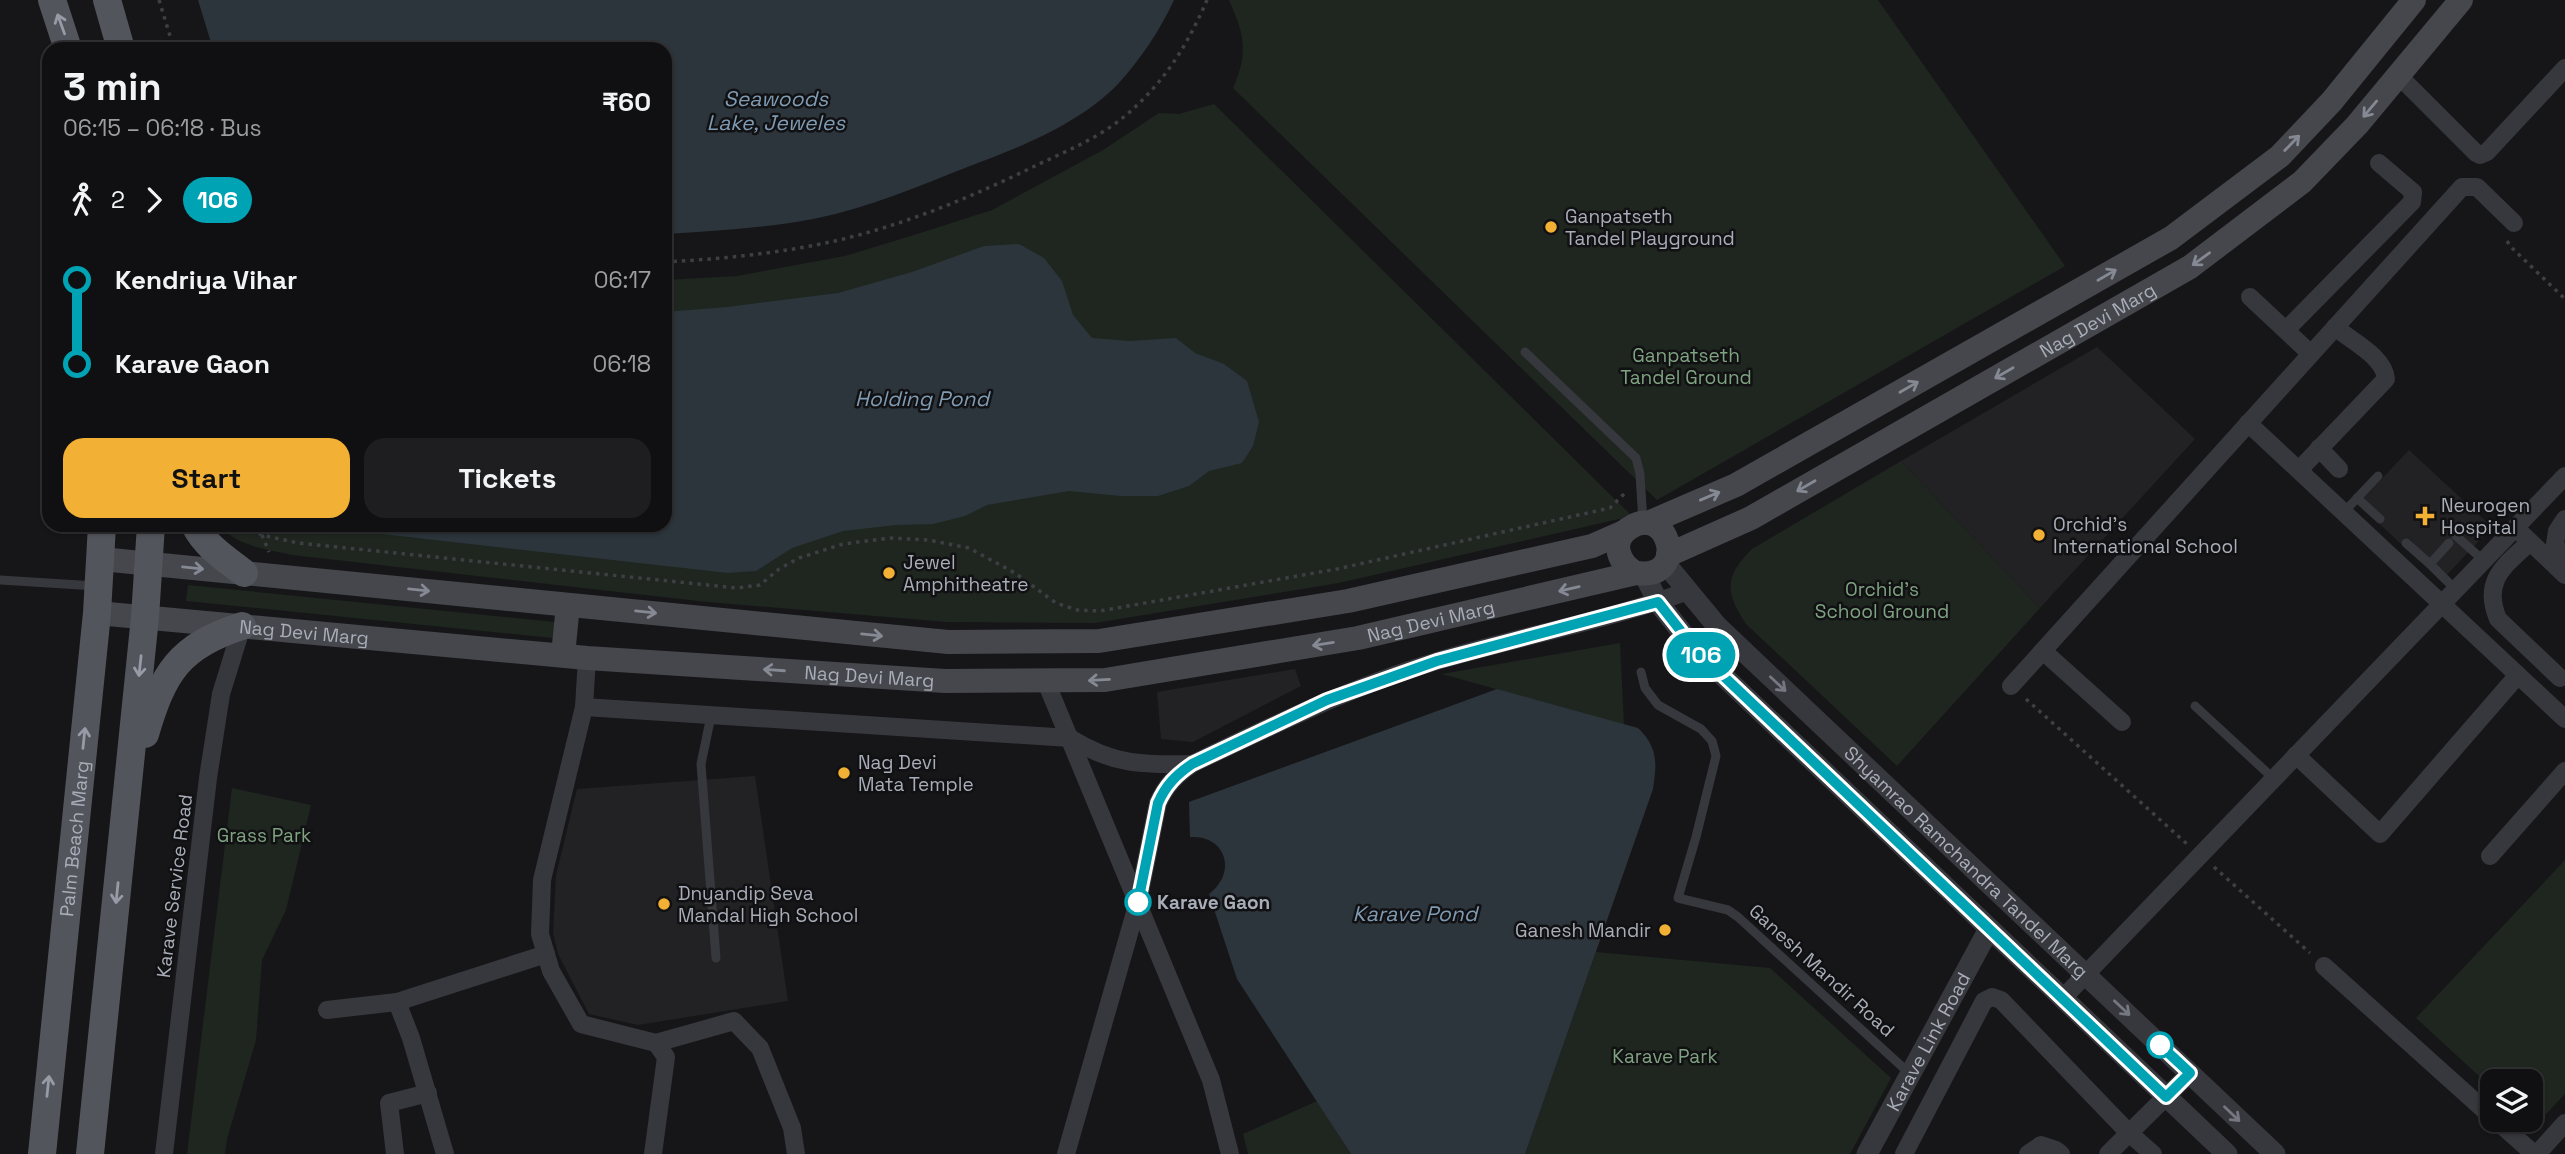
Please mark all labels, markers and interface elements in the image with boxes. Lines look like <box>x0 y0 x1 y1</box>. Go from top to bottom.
one-way arrow <box>54 14 66 36</box>
text: 3 min <box>63 63 162 111</box>
text: ₹60 <box>602 85 651 119</box>
water label: Seawoods Lake, Jeweles <box>707 85 846 136</box>
one-way arrow <box>2362 99 2378 117</box>
text: 06:15 – 06:18 · Bus <box>63 113 262 143</box>
one-way arrow <box>2284 135 2301 152</box>
icon: walk <box>63 181 101 219</box>
icon: forward <box>135 181 173 219</box>
text: 106 <box>197 184 238 215</box>
text: 2 <box>111 185 125 215</box>
place label: Ganpatseth Tandel Playground <box>1565 204 1735 251</box>
marker: Ganpatseth Tandel Playground <box>1543 219 1559 235</box>
one-way arrow <box>2192 252 2211 266</box>
text: Kendriya Vihar <box>115 263 297 297</box>
text: 06:17 <box>594 265 651 295</box>
one-way arrow <box>2097 267 2117 281</box>
street label: Nag Devi Marg <box>2035 277 2160 363</box>
park label: Ganpatseth Tandel Ground <box>1620 343 1752 390</box>
text: Karave Gaon <box>115 347 270 381</box>
text: 06:18 <box>592 349 651 379</box>
one-way arrow <box>1994 366 2014 380</box>
one-way arrow <box>1899 380 1919 394</box>
water label: Holding Pond <box>855 385 991 412</box>
button: Start <box>63 438 350 518</box>
button: Tickets <box>364 438 651 518</box>
one-way arrow <box>1797 479 1817 493</box>
one-way arrow <box>1699 489 1720 502</box>
place label: Neurogen Hospital <box>2441 493 2530 540</box>
marker: Neurogen Hospital <box>2415 506 2435 526</box>
place label: Orchid's International School <box>2053 512 2238 559</box>
marker: Orchid's International School <box>2031 527 2047 543</box>
place label: Jewel Amphitheatre <box>903 550 1029 597</box>
one-way arrow <box>181 561 204 574</box>
marker: Jewel Amphitheatre <box>881 565 897 581</box>
park label: Orchid's School Ground <box>1815 577 1949 624</box>
one-way arrow <box>1558 582 1581 596</box>
one-way arrow <box>408 584 430 597</box>
street label: Nag Devi Marg <box>1365 594 1497 648</box>
one-way arrow <box>634 606 657 619</box>
street label: Nag Devi Marg <box>238 614 370 651</box>
one-way arrow <box>860 628 883 641</box>
line badge: 106 <box>1661 632 1741 678</box>
one-way arrow <box>1313 638 1335 651</box>
text: 106 <box>1680 639 1722 670</box>
one-way arrow <box>133 654 146 677</box>
street label: Nag Devi Marg <box>804 660 935 693</box>
one-way arrow <box>763 663 786 676</box>
one-way arrow <box>1088 674 1111 687</box>
one-way arrow <box>1769 676 1787 692</box>
one-way arrow <box>78 727 91 750</box>
street label: Shyamrao Ramchandra Tandel Marg <box>1839 741 2093 984</box>
place label: Nag Devi Mata Temple <box>858 750 974 797</box>
street label: Palm Beach Marg <box>54 759 95 918</box>
marker: Nag Devi Mata Temple <box>836 765 852 781</box>
street label: Karave Service Road <box>151 793 198 979</box>
park label: Grass Park <box>217 823 311 848</box>
one-way arrow <box>110 881 123 903</box>
place label: Dnyandip Seva Mandal High School <box>678 881 858 928</box>
marker: Karave Gaon <box>1125 889 1151 915</box>
place label: Karave Gaon <box>1157 890 1270 915</box>
marker: Dnyandip Seva Mandal High School <box>656 896 672 912</box>
street label: Ganesh Mandir Road <box>1744 898 1900 1042</box>
water label: Karave Pond <box>1353 900 1480 927</box>
place label: Ganesh Mandir <box>1515 918 1651 943</box>
marker: Ganesh Mandir <box>1657 922 1673 938</box>
street label: Karave Link Road <box>1881 968 1976 1115</box>
one-way arrow <box>2113 1000 2130 1017</box>
unlabelled marker <box>2147 1032 2173 1058</box>
park label: Karave Park <box>1612 1044 1718 1069</box>
map controls <box>2480 1069 2543 1132</box>
button: layers <box>2480 1069 2543 1132</box>
one-way arrow <box>42 1075 55 1098</box>
one-way arrow <box>2224 1105 2241 1122</box>

